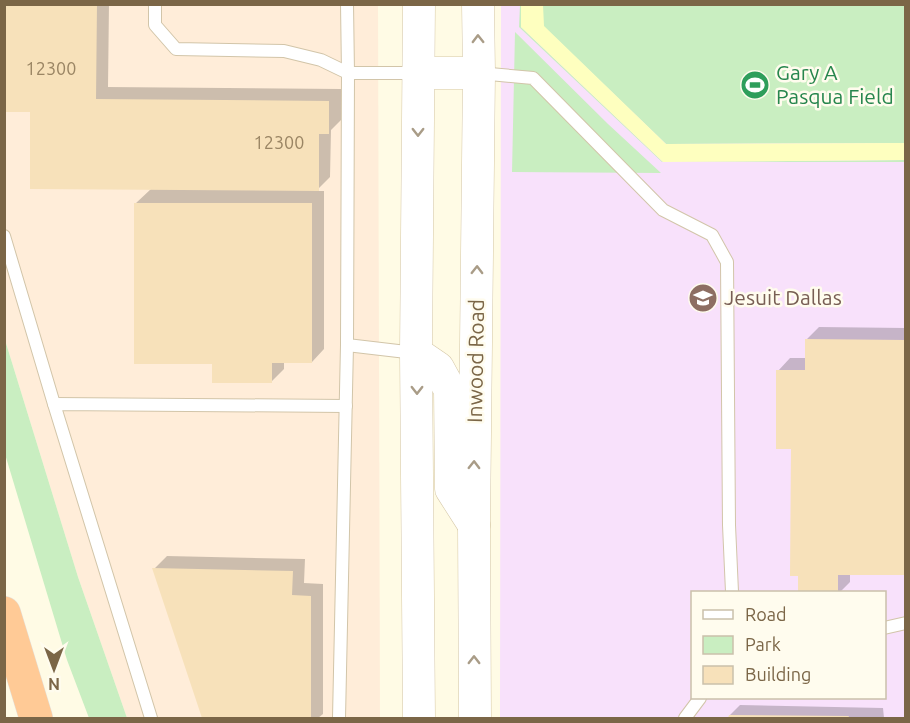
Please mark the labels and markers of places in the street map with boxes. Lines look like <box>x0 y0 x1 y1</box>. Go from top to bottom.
place label: Gary A Pasqua Field <box>776 60 894 108</box>
sports icon: Gary A Pasqua Field <box>739 69 771 101</box>
school or university icon: Jesuit Dallas <box>687 282 719 314</box>
place label: Jesuit Dallas <box>724 285 842 309</box>

